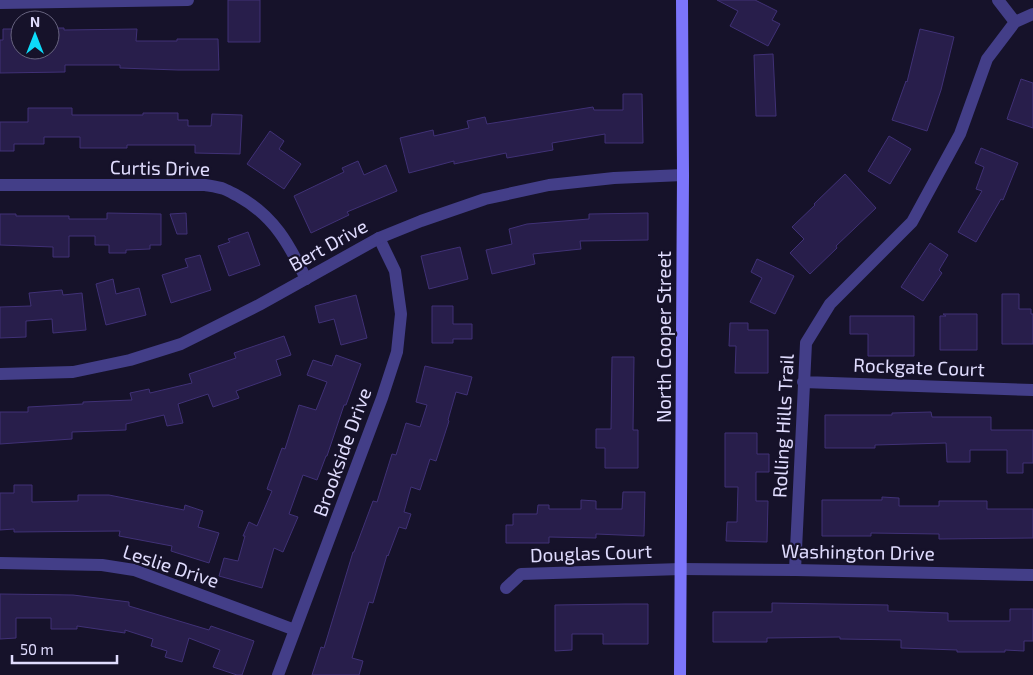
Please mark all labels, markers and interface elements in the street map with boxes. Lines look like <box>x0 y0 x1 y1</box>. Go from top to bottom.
north arrow <box>10 10 60 60</box>
text: N <box>30 13 40 30</box>
street label: Curtis Drive <box>110 155 210 180</box>
street label: Bert Drive <box>284 214 371 276</box>
street label: North Cooper Street <box>652 251 675 423</box>
street label: Rolling Hills Trail <box>767 353 798 499</box>
street label: Rockgate Court <box>853 353 985 380</box>
street label: Brookside Drive <box>308 384 375 519</box>
street label: Leslie Drive <box>120 539 222 592</box>
street label: Douglas Court <box>530 539 652 566</box>
street label: Washington Drive <box>781 539 935 564</box>
scale bar <box>12 632 118 664</box>
text: 50 m <box>20 640 54 658</box>

